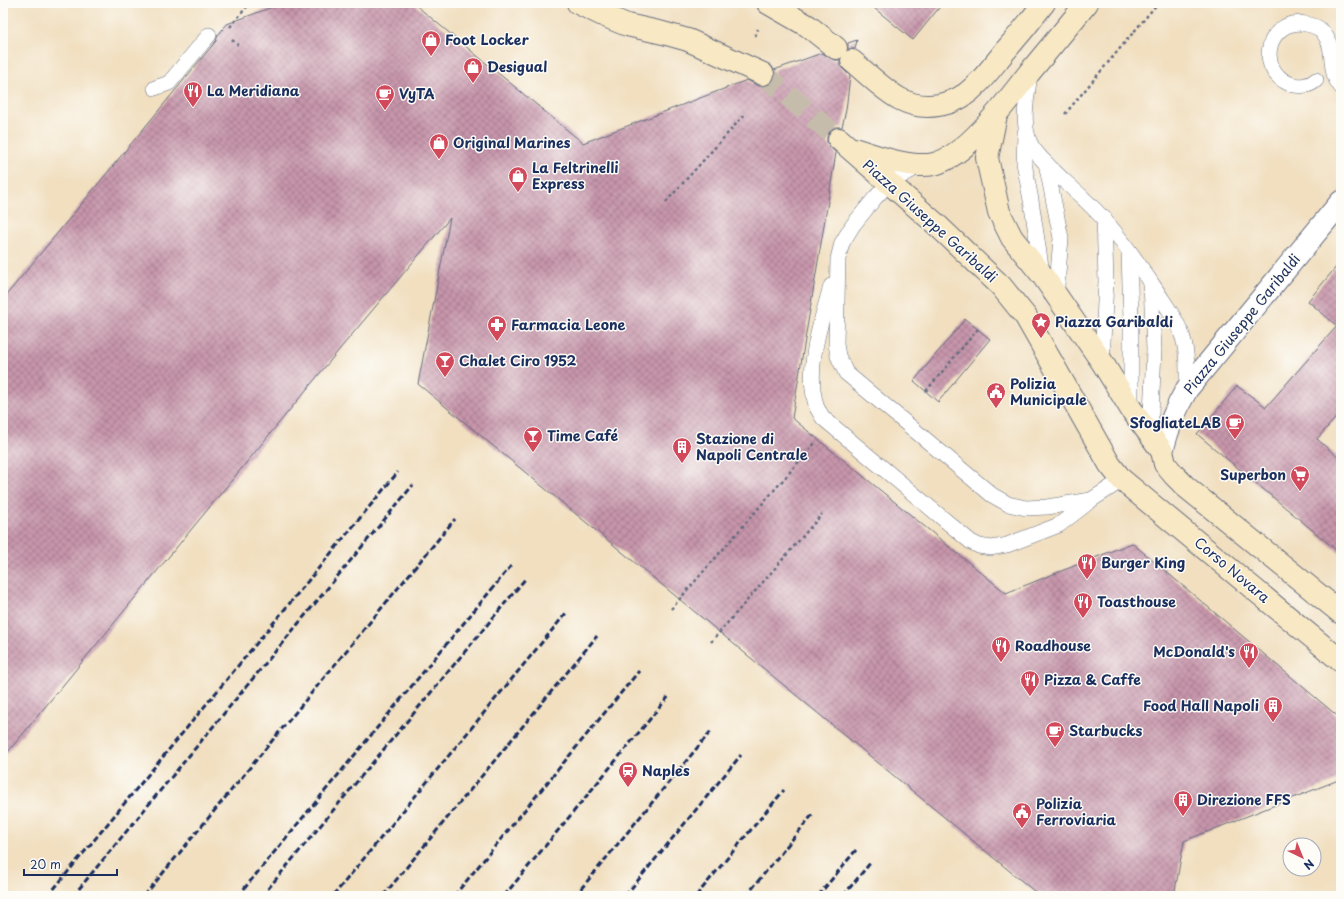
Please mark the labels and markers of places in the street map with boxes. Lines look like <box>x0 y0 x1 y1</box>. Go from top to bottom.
shop icon: Foot Locker <box>420 29 442 57</box>
place label: Foot Locker <box>445 29 529 50</box>
shop icon: Desigual <box>462 56 484 84</box>
place label: Desigual <box>487 56 547 77</box>
restaurant icon: La Meridiana <box>182 80 204 108</box>
place label: La Meridiana <box>207 80 300 101</box>
cafe icon: VyTA <box>374 83 396 111</box>
place label: VyTA <box>399 83 435 104</box>
shop icon: Original Marines <box>428 132 450 160</box>
place label: Original Marines <box>453 132 571 153</box>
place label: La Feltrinelli Express <box>532 157 618 194</box>
shop icon: La Feltrinelli Express <box>507 165 529 193</box>
place icon: Piazza Garibaldi <box>1030 311 1052 339</box>
place label: Piazza Garibaldi <box>1055 311 1173 332</box>
pharmacy icon: Farmacia Leone <box>486 314 508 342</box>
place label: Farmacia Leone <box>511 314 626 335</box>
bar icon: Chalet Ciro 1952 <box>434 350 456 378</box>
place label: Chalet Ciro 1952 <box>459 350 577 371</box>
place label: Polizia Municipale <box>1010 373 1087 410</box>
public building icon: Polizia Municipale <box>985 381 1007 409</box>
place label: SfogliateLAB <box>1129 412 1221 433</box>
cafe icon: SfogliateLAB <box>1224 412 1246 440</box>
bar icon: Time Café <box>522 425 544 453</box>
place label: Time Café <box>547 425 618 446</box>
place label: Stazione di Napoli Centrale <box>696 428 808 465</box>
building icon: Stazione di Napoli Centrale <box>671 436 693 464</box>
place label: Superbon <box>1220 464 1286 485</box>
supermarket icon: Superbon <box>1289 464 1311 492</box>
restaurant icon: Burger King <box>1076 552 1098 580</box>
place label: Burger King <box>1101 552 1185 573</box>
restaurant icon: Toasthouse <box>1072 591 1094 619</box>
place label: Toasthouse <box>1097 591 1176 612</box>
restaurant icon: Roadhouse <box>990 635 1012 663</box>
place label: Roadhouse <box>1015 635 1091 656</box>
place label: McDonald's <box>1153 641 1235 662</box>
restaurant icon: McDonald's <box>1238 641 1260 669</box>
restaurant icon: Pizza & Caffe <box>1019 669 1041 697</box>
place label: Pizza & Caffe <box>1044 669 1141 690</box>
place label: Food Hall Napoli <box>1143 695 1259 716</box>
building icon: Food Hall Napoli <box>1262 695 1284 723</box>
cafe icon: Starbucks <box>1044 720 1066 748</box>
place label: Starbucks <box>1069 720 1143 741</box>
station icon: Naples <box>617 760 639 788</box>
place label: Naples <box>642 760 690 781</box>
building icon: Direzione FFS <box>1172 789 1194 817</box>
place label: Direzione FFS <box>1197 789 1291 810</box>
place label: Polizia Ferroviaria <box>1036 793 1116 830</box>
public building icon: Polizia Ferroviaria <box>1011 801 1033 829</box>

